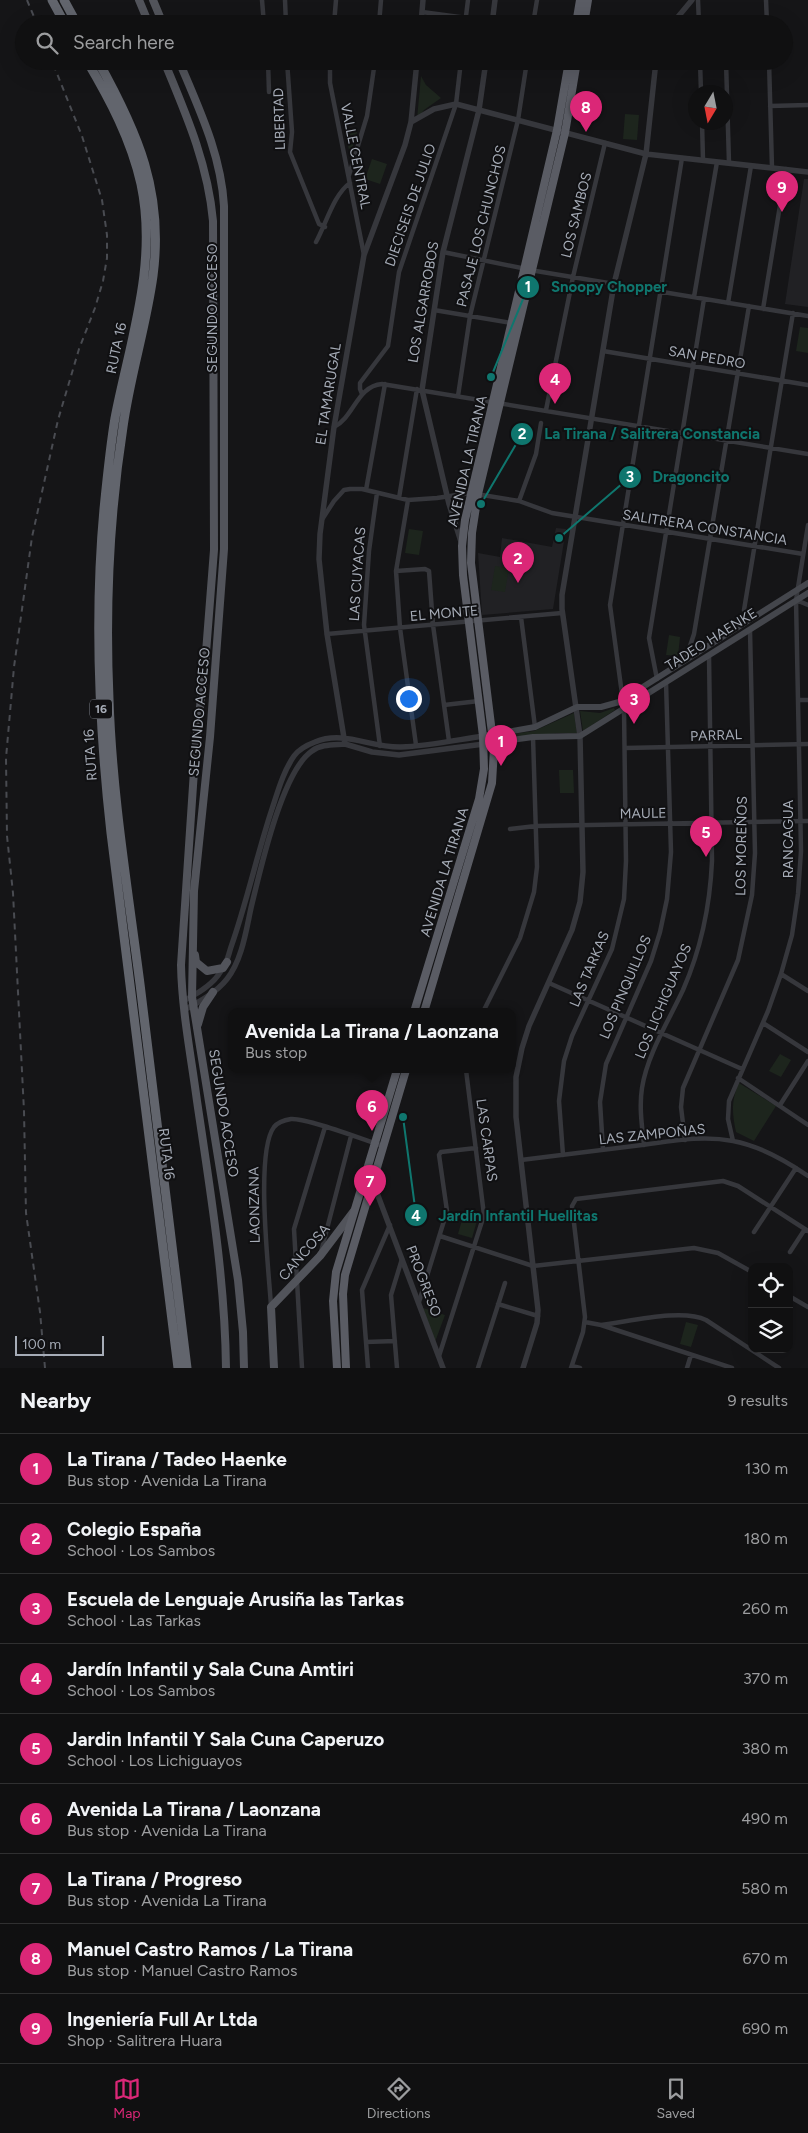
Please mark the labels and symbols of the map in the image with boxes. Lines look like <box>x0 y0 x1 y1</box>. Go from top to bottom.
north arrow <box>688 85 733 130</box>
street label: LIBERTAD <box>270 87 289 151</box>
pin: 8 <box>570 91 602 132</box>
street label: VALLE CENTRAL <box>337 102 374 211</box>
street label: DIECISEIS DE JULIO <box>381 141 440 269</box>
street label: PASAJE LOS CHUNCHOS <box>453 144 510 309</box>
street label: LOS SAMBOS <box>558 170 595 260</box>
pin: 9 <box>766 171 798 212</box>
street label: LOS ALGARROBOS <box>404 240 443 364</box>
street label: SEGUNDO ACCESO <box>204 243 221 373</box>
callout: Snoopy Chopper <box>516 272 677 302</box>
text: 1 <box>525 278 531 296</box>
text: Snoopy Chopper <box>551 278 667 296</box>
street label: RUTA 16 <box>103 321 130 375</box>
street label: EL TAMARUGAL <box>312 341 345 446</box>
street label: SAN PEDRO <box>667 342 747 373</box>
pin: 4 <box>539 363 571 404</box>
street label: AVENIDA LA TIRANA <box>444 393 491 528</box>
callout: La Tirana / Salitrera Constancia <box>509 419 770 449</box>
text: 2 <box>518 425 527 443</box>
text: La Tirana / Salitrera Constancia <box>544 425 760 443</box>
callout: Dragoncito <box>618 462 740 492</box>
text: 3 <box>626 468 634 486</box>
text: Dragoncito <box>652 468 730 486</box>
street label: SALITRERA CONSTANCIA <box>621 506 789 549</box>
street label: LAS CUYACAS <box>346 526 369 622</box>
pin: 2 <box>502 542 534 583</box>
street label: EL MONTE <box>409 602 479 625</box>
street label: TADEO HAENKE <box>662 605 760 674</box>
street label: SEGUNDO ACCESO <box>185 647 214 777</box>
pin: 3 <box>618 683 650 724</box>
your location <box>396 686 422 712</box>
road number: 16 <box>90 700 112 719</box>
pin: 1 <box>485 725 517 766</box>
street label: PARRAL <box>690 726 743 745</box>
street label: RUTA 16 <box>80 728 101 781</box>
street label: LOS MOREÑOS <box>732 796 751 896</box>
street label: RANCAGUA <box>780 799 797 878</box>
street label: AVENIDA LA TIRANA <box>417 805 472 939</box>
street label: MAULE <box>619 805 667 822</box>
pin: 5 <box>690 816 722 857</box>
street label: LAS TARKAS <box>566 929 613 1010</box>
street label: LOS PINQUILLOS <box>596 933 655 1042</box>
street label: LOS LICHIGUAYOS <box>632 941 695 1061</box>
street label: SEGUNDO ACCESO <box>205 1048 242 1178</box>
pin: 6 <box>356 1090 388 1131</box>
street label: LAS CARPAS <box>472 1098 501 1183</box>
street label: LAS ZAMPOÑAS <box>598 1120 706 1149</box>
street label: RUTA 16 <box>155 1127 178 1181</box>
pin: 7 <box>354 1165 386 1206</box>
street label: LAONZANA <box>245 1166 264 1244</box>
callout: Jardín Infantil Huellitas <box>403 1200 608 1230</box>
text: 4 <box>411 1207 421 1225</box>
text: Jardín Infantil Huellitas <box>438 1207 598 1225</box>
street label: CANCOSA <box>275 1220 334 1284</box>
street label: PROGRESO <box>402 1243 445 1319</box>
scale bar <box>15 1333 104 1356</box>

